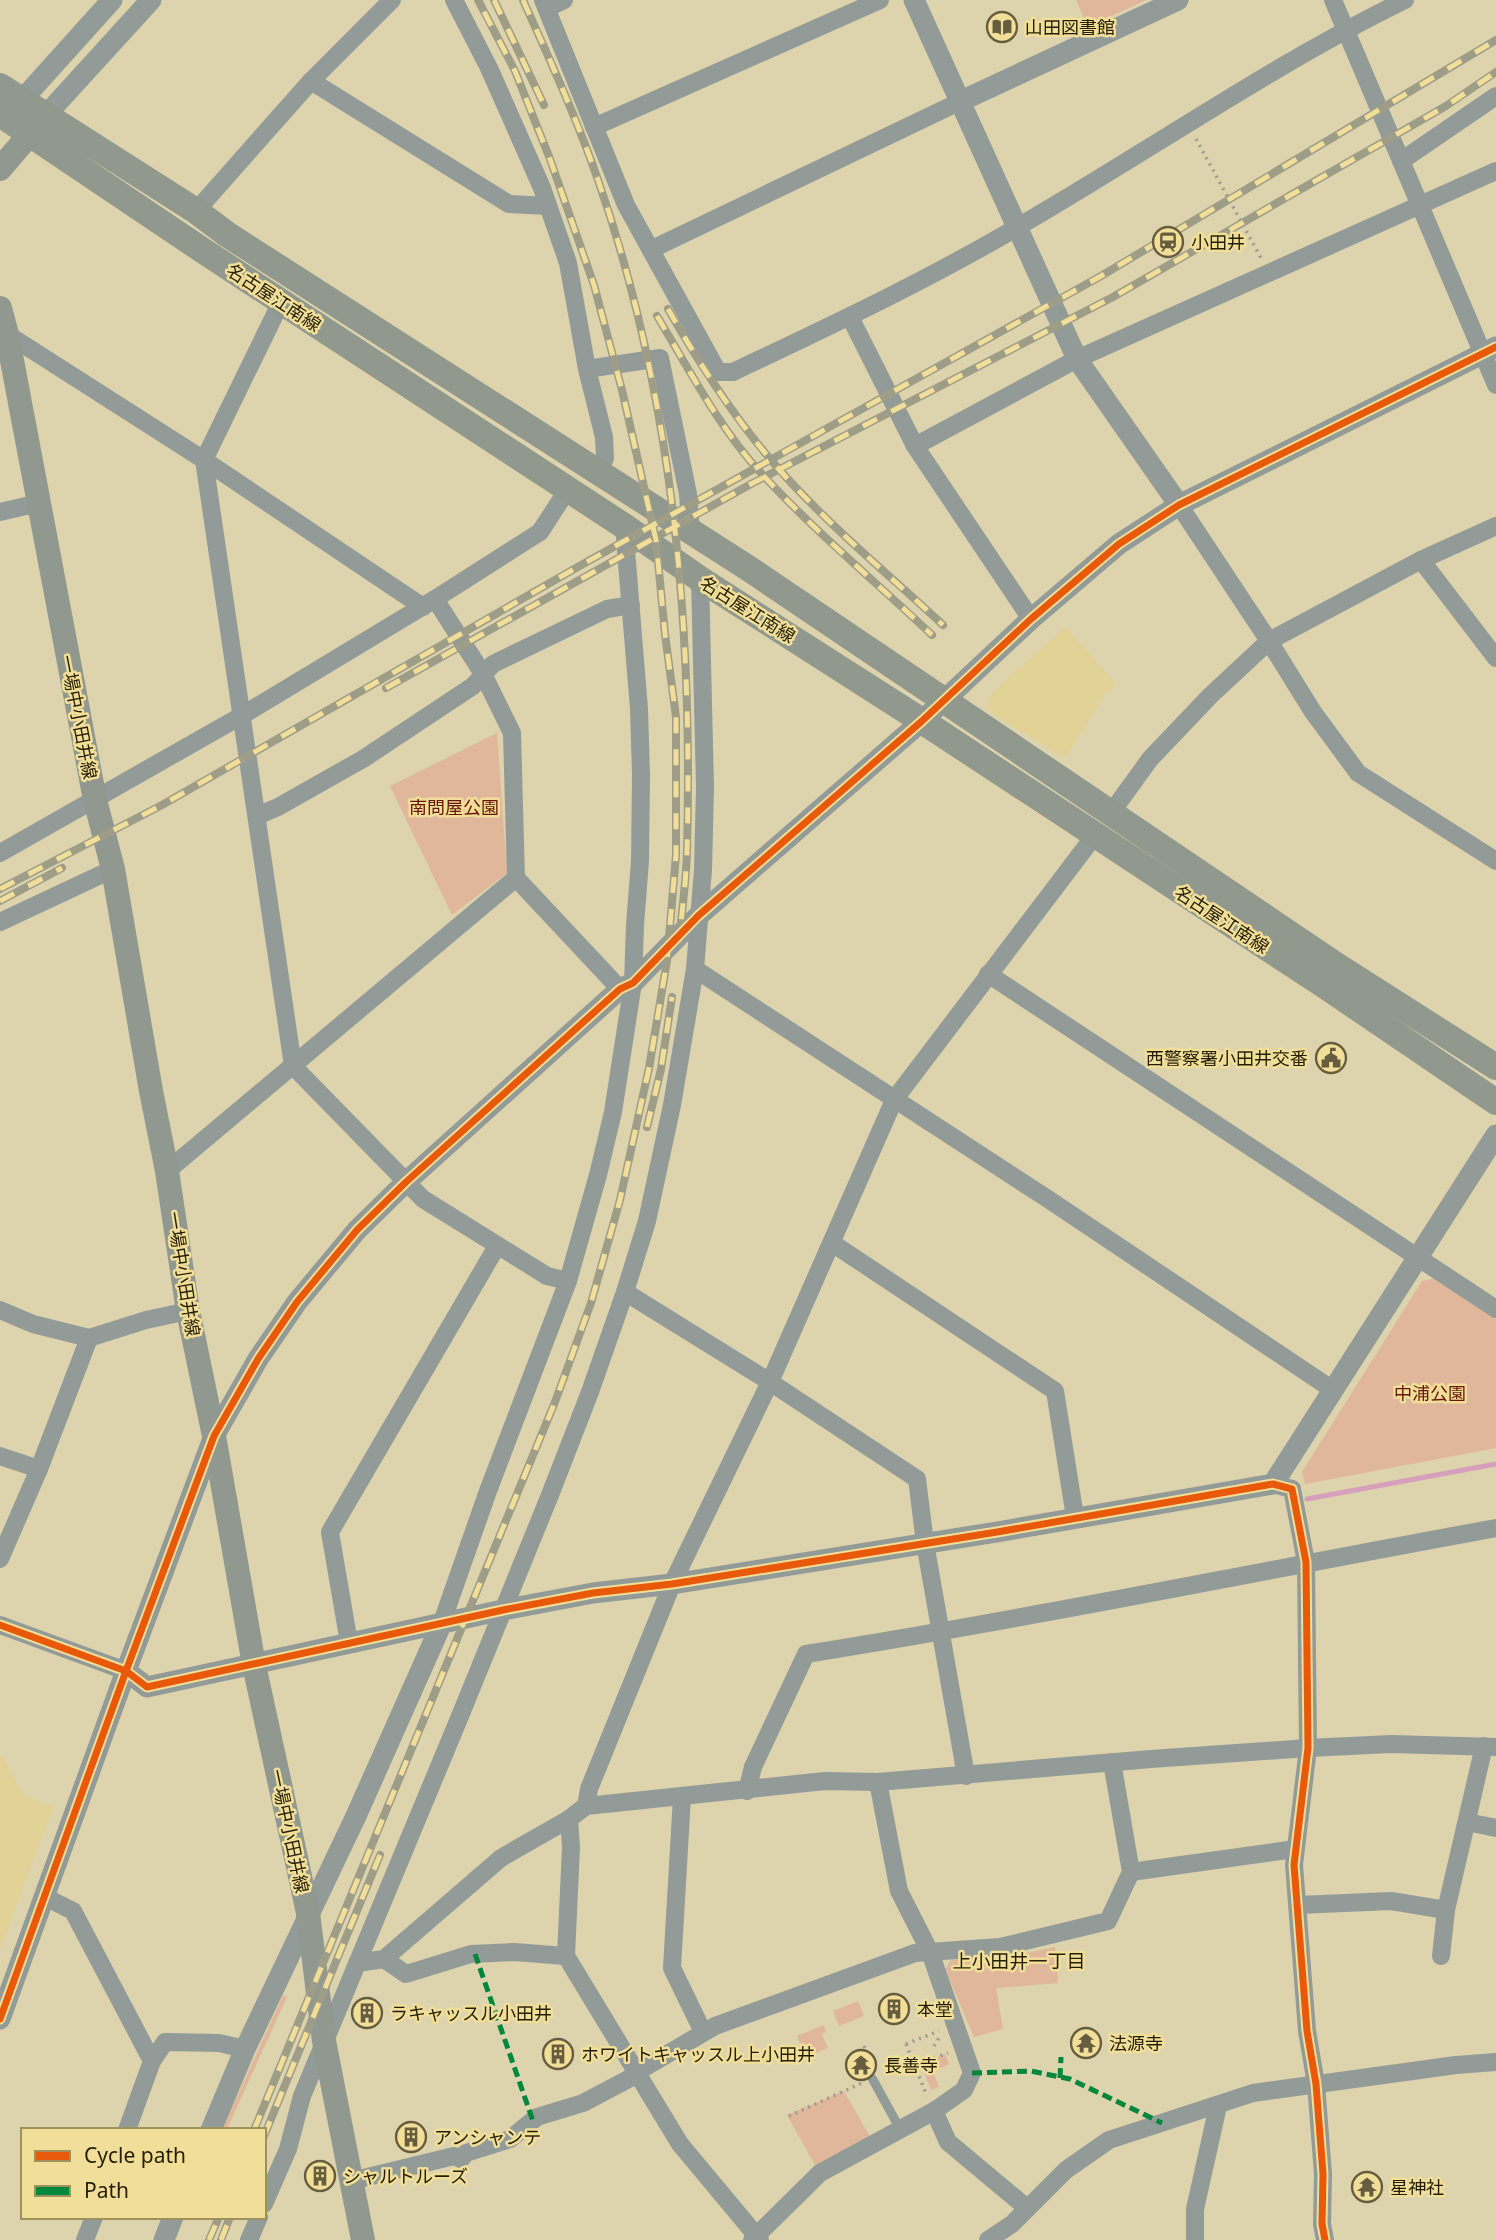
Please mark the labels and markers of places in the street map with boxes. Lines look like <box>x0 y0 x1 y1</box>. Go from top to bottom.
library icon: 山田図書館 <box>985 10 1019 44</box>
place label: 山田図書館 <box>1025 15 1115 39</box>
station icon: 小田井 <box>1151 225 1185 259</box>
place label: 小田井 <box>1191 230 1245 254</box>
public building icon: 西警察署小田井交番 <box>1314 1041 1348 1075</box>
place label: 西警察署小田井交番 <box>1146 1046 1308 1070</box>
building icon: 本堂 <box>877 1992 911 2026</box>
building icon: ラキャッスル小田井 <box>350 1996 384 2030</box>
place label: 本堂 <box>917 1997 953 2021</box>
place label: ラキャッスル小田井 <box>390 2001 552 2025</box>
temple icon: 法源寺 <box>1069 2026 1103 2060</box>
place label: 法源寺 <box>1109 2031 1163 2055</box>
building icon: ホワイトキャッスル上小田井 <box>541 2037 575 2071</box>
place label: ホワイトキャッスル上小田井 <box>581 2042 815 2066</box>
temple icon: 長善寺 <box>844 2048 878 2082</box>
place label: 長善寺 <box>884 2053 938 2077</box>
building icon: アンシャンテ <box>394 2120 428 2154</box>
place label: アンシャンテ <box>434 2125 541 2149</box>
building icon: シャルトルーズ <box>303 2159 337 2193</box>
place label: シャルトルーズ <box>343 2164 468 2188</box>
temple icon: 星神社 <box>1350 2170 1384 2204</box>
place label: 星神社 <box>1390 2175 1444 2199</box>

